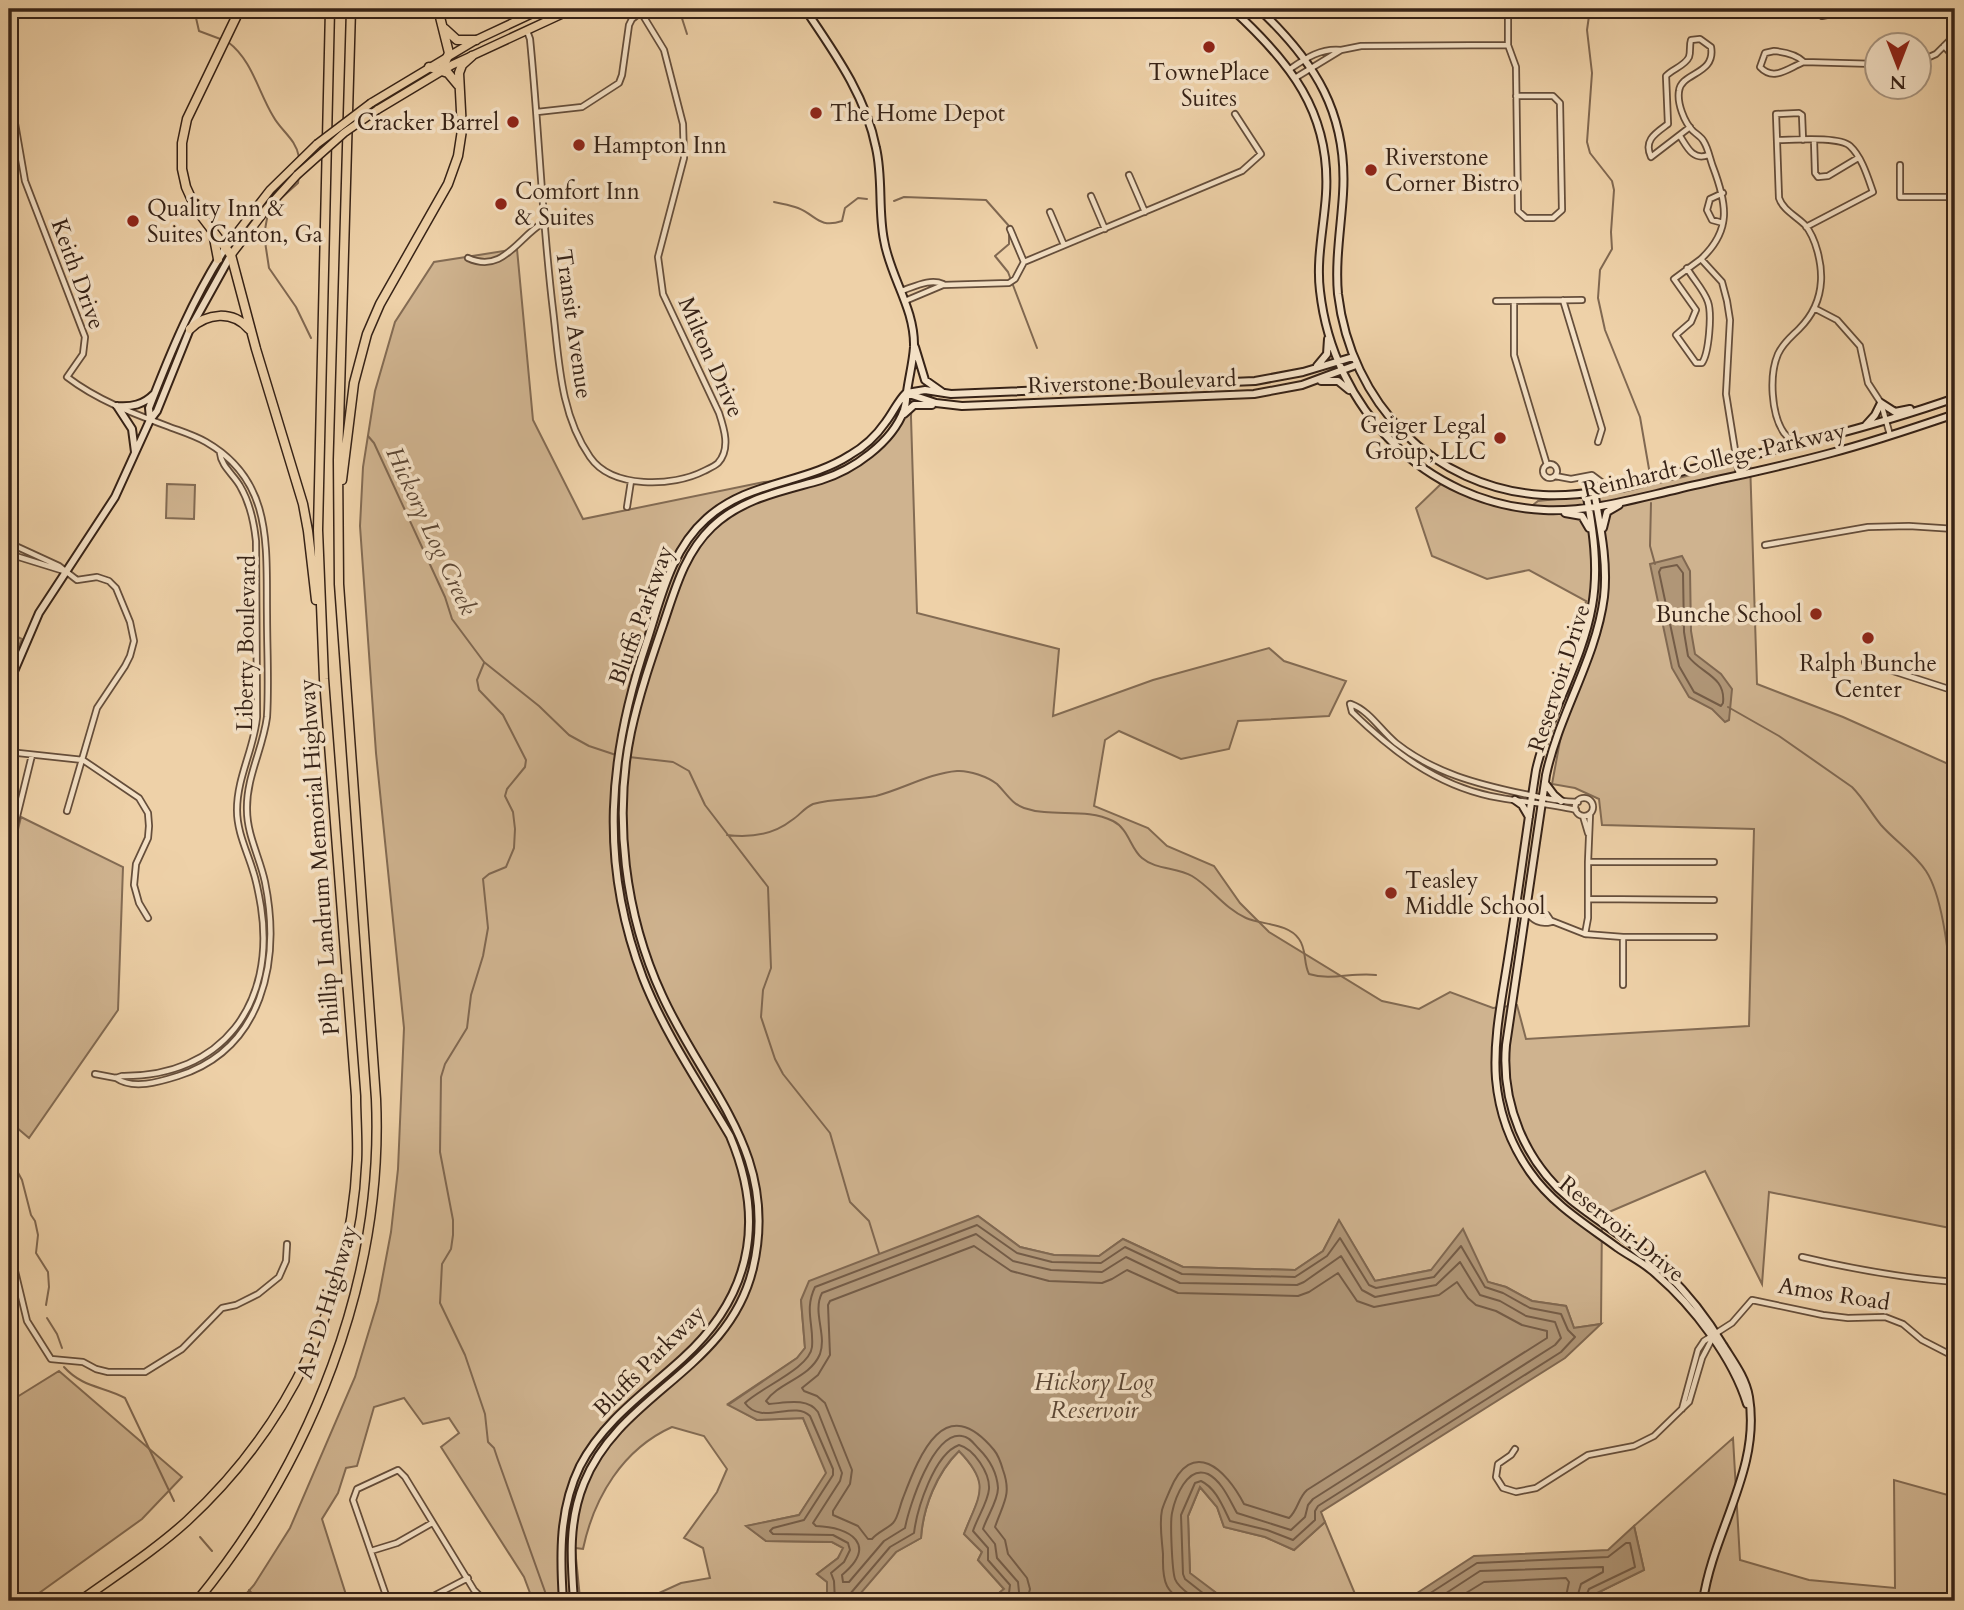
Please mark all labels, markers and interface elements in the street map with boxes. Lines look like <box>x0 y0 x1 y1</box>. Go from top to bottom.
north arrow <box>1862 32 1932 102</box>
marker: TownePlace Suites <box>1201 39 1217 55</box>
place label: TownePlace Suites <box>1148 57 1270 114</box>
text: N <box>1889 69 1906 95</box>
place label: The Home Depot <box>830 98 1005 129</box>
marker: The Home Depot <box>808 105 824 121</box>
place label: Cracker Barrel <box>357 107 499 138</box>
marker: Cracker Barrel <box>505 114 521 130</box>
place label: Hampton Inn <box>593 130 727 161</box>
marker: Hampton Inn <box>571 137 587 153</box>
place label: Riverstone Corner Bistro <box>1385 142 1519 199</box>
marker: Riverstone Corner Bistro <box>1363 162 1379 178</box>
place label: Comfort Inn & Suites <box>515 176 640 233</box>
place label: Quality Inn & Suites Canton, Ga <box>147 193 323 250</box>
marker: Comfort Inn & Suites <box>493 196 509 212</box>
marker: Quality Inn & Suites Canton, Ga <box>125 213 141 229</box>
street label: Keith Drive <box>44 214 112 334</box>
street label: Transit Avenue <box>548 247 600 401</box>
street label: Milton Drive <box>671 292 751 422</box>
street label: Riverstone Boulevard <box>1027 363 1238 401</box>
place label: Geiger Legal Group, LLC <box>1360 410 1486 467</box>
street label: Reinhardt College Parkway <box>1579 415 1849 505</box>
marker: Geiger Legal Group, LLC <box>1492 430 1508 446</box>
water label: Hickory Log Creek <box>378 441 484 621</box>
street label: Bluffs Parkway <box>601 541 681 689</box>
street label: Liberty Boulevard <box>229 554 263 731</box>
place label: Bunche School <box>1656 599 1802 630</box>
street label: Reservoir Drive <box>1521 600 1597 756</box>
marker: Bunche School <box>1808 606 1824 622</box>
marker: Ralph Bunche Center <box>1860 630 1876 646</box>
place label: Ralph Bunche Center <box>1799 648 1937 705</box>
street label: Phillip Landrum Memorial Highway <box>291 678 347 1036</box>
place label: Teasley Middle School <box>1405 865 1546 922</box>
marker: Teasley Middle School <box>1383 885 1399 901</box>
street label: Reservoir Drive <box>1553 1169 1691 1289</box>
street label: A P D Highway <box>289 1221 365 1383</box>
street label: Amos Road <box>1776 1270 1893 1318</box>
street label: Bluffs Parkway <box>586 1298 712 1424</box>
water label: Hickory Log Reservoir <box>1034 1366 1154 1427</box>

